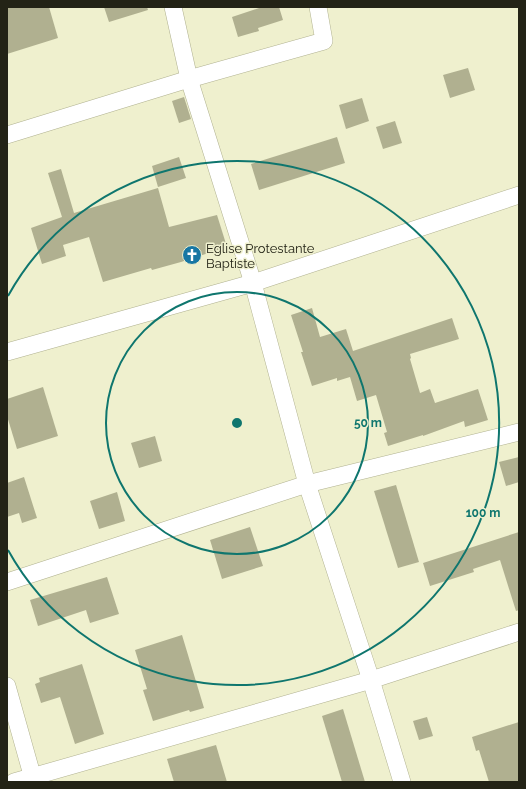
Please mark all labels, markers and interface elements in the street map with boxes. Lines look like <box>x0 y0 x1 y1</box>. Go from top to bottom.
place label: Eglise Protestante Baptiste <box>206 241 315 271</box>
church icon: Eglise Protestante Baptiste <box>181 244 203 266</box>
centre of rings <box>230 416 244 430</box>
text: 50 m <box>354 416 382 430</box>
text: 100 m <box>466 506 500 520</box>

